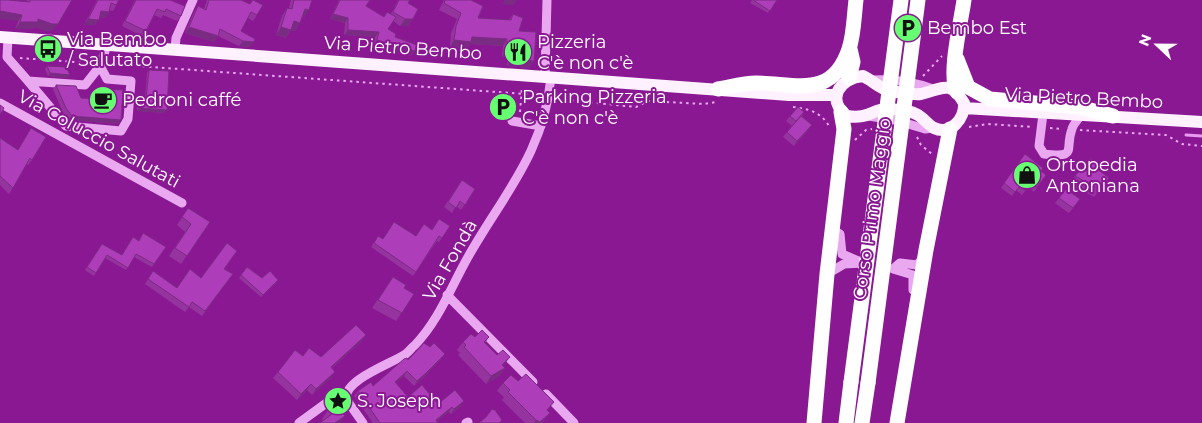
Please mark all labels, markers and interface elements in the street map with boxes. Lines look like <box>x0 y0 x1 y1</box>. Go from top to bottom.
parking icon: Bembo Est <box>893 13 923 43</box>
place label: Bembo Est <box>927 17 1027 39</box>
north arrow <box>1132 20 1182 70</box>
place label: Via Bembo / Salutato <box>66 28 166 71</box>
place label: Pizzeria C'è non c'è <box>537 31 634 74</box>
street label: Via Pietro Bembo <box>323 32 483 64</box>
text: N <box>1134 32 1155 49</box>
bus stop icon: Via Bembo / Salutato <box>33 34 63 64</box>
restaurant icon: Pizzeria C'è non c'è <box>503 37 533 67</box>
street label: Via Pietro Bembo <box>1004 83 1164 113</box>
street label: Via Coluccio Salutati <box>14 85 184 193</box>
cafe icon: Pedroni caffé <box>88 85 118 115</box>
place label: Parking Pizzeria C'è non c'è <box>522 86 667 129</box>
place label: Pedroni caffé <box>122 89 242 111</box>
parking icon: Parking Pizzeria C'è non c'è <box>488 92 518 122</box>
street label: Corso Primo Maggio <box>848 116 896 302</box>
place label: Ortopedia Antoniana <box>1046 154 1140 197</box>
shop icon: Ortopedia Antoniana <box>1012 160 1042 190</box>
street label: Via Fondà <box>418 216 482 304</box>
place icon: S. Joseph <box>323 386 353 416</box>
place label: S. Joseph <box>357 390 441 412</box>

